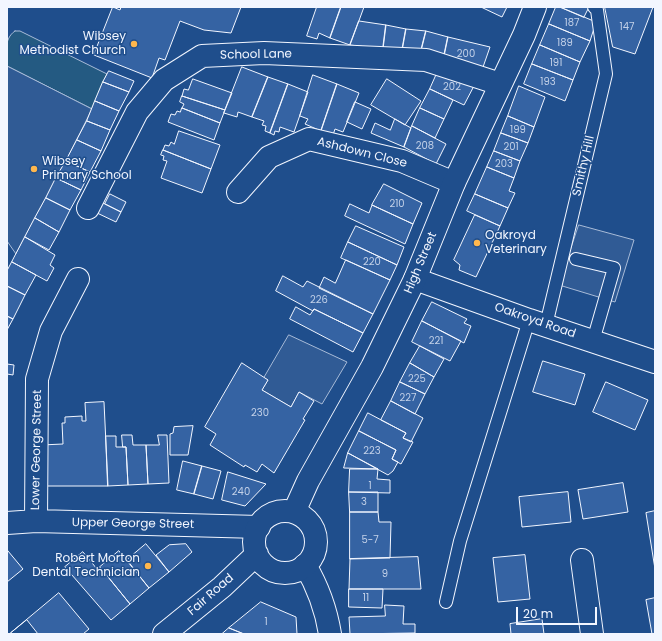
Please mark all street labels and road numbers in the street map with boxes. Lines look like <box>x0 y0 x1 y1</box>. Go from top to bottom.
street label: School Lane <box>220 47 292 63</box>
street label: Smithy Hill <box>570 134 598 198</box>
street label: Ashdown Close <box>316 135 408 171</box>
street label: High Street <box>402 230 440 296</box>
street label: Oakroyd Road <box>492 300 578 342</box>
street label: Lower George Street <box>29 390 45 510</box>
street label: Upper George Street <box>72 516 194 532</box>
street label: Fair Road <box>185 571 237 619</box>

